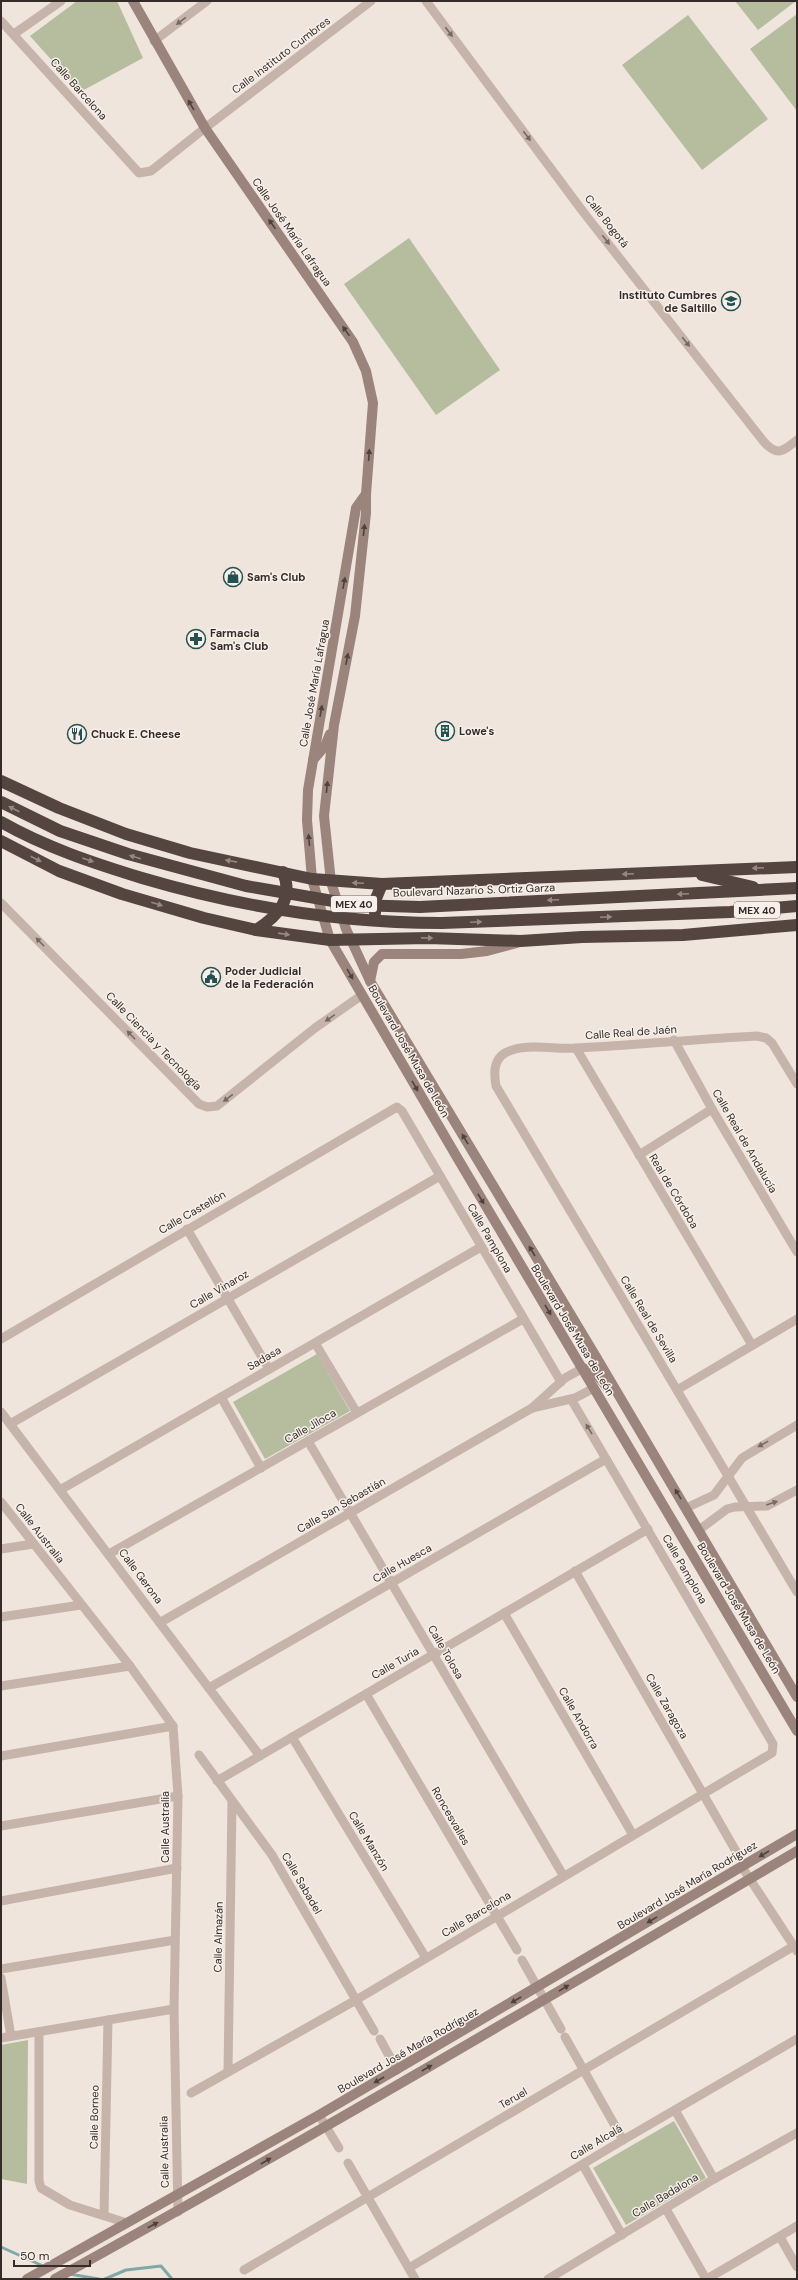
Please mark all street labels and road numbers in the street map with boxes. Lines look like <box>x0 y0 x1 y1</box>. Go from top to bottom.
street label: Calle Instituto Cumbres <box>229 13 333 97</box>
street label: Calle Barcelona <box>48 55 110 123</box>
street label: Calle José María Lafragua <box>249 175 335 289</box>
street label: Calle Bogotá <box>582 192 632 250</box>
street label: Calle José María Lafragua <box>296 618 332 748</box>
street label: Boulevard Nazario S. Ortiz Garza <box>393 880 555 900</box>
road number: MEX 40 <box>331 896 377 912</box>
road number: MEX 40 <box>734 902 780 918</box>
street label: Boulevard José Musa de León <box>365 982 453 1120</box>
street label: Calle Ciencia y Tecnología <box>103 989 205 1093</box>
street label: Calle Real de Jaén <box>585 1022 677 1042</box>
street label: Calle Real de Andalucía <box>709 1086 781 1196</box>
street label: Real de Córdoba <box>646 1151 702 1231</box>
street label: Calle Castellón <box>156 1187 228 1237</box>
street label: Calle Pamplona <box>464 1201 516 1275</box>
street label: Boulevard José Musa de León <box>528 1262 618 1398</box>
street label: Calle Vinaroz <box>187 1267 251 1311</box>
street label: Calle Real de Sevilla <box>617 1273 681 1365</box>
street label: Sadasa <box>245 1343 283 1373</box>
street label: Calle Jiloca <box>282 1406 338 1446</box>
street label: Calle San Sebastián <box>294 1474 388 1536</box>
street label: Calle Australia <box>12 1500 68 1566</box>
street label: Calle Pamplona <box>659 1532 711 1606</box>
street label: Calle Huesca <box>370 1540 434 1586</box>
street label: Boulevard José Musa de León <box>694 1540 784 1676</box>
street label: Calle Gerona <box>116 1546 166 1606</box>
street label: Calle Tolosa <box>425 1622 467 1682</box>
street label: Calle Turia <box>369 1644 421 1682</box>
street label: Calle Zaragoza <box>643 1671 691 1741</box>
street label: Calle Andorra <box>556 1685 602 1751</box>
street label: Roncesvalles <box>429 1784 473 1848</box>
street label: Calle Australia <box>158 1791 172 1863</box>
street label: Calle Manzón <box>346 1809 392 1873</box>
street label: Boulevard José María Rodríguez <box>615 1838 759 1932</box>
street label: Calle Sabadel <box>279 1850 325 1916</box>
street label: Calle Barcelona <box>439 1888 513 1940</box>
street label: Calle Almazán <box>210 1901 226 1973</box>
street label: Boulevard José María Rodríguez <box>335 2004 481 2096</box>
street label: Teruel <box>496 2084 530 2112</box>
street label: Calle Borneo <box>86 2085 102 2149</box>
street label: Calle Australia <box>156 2116 172 2188</box>
street label: Calle Alcalá <box>567 2121 625 2163</box>
street label: Calle Badalona <box>629 2170 701 2220</box>

